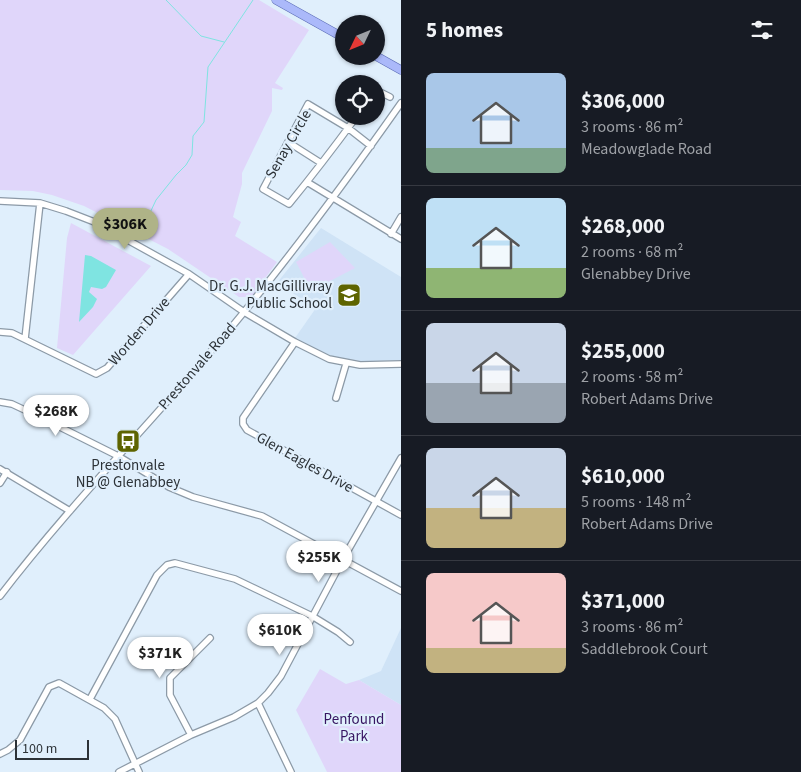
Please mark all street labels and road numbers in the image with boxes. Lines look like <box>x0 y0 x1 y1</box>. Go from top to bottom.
street label: Senay Circle <box>260 106 317 183</box>
street label: Worden Drive <box>104 293 175 370</box>
street label: Prestonvale Road <box>154 318 241 414</box>
street label: Glen Eagles Drive <box>253 427 357 498</box>

